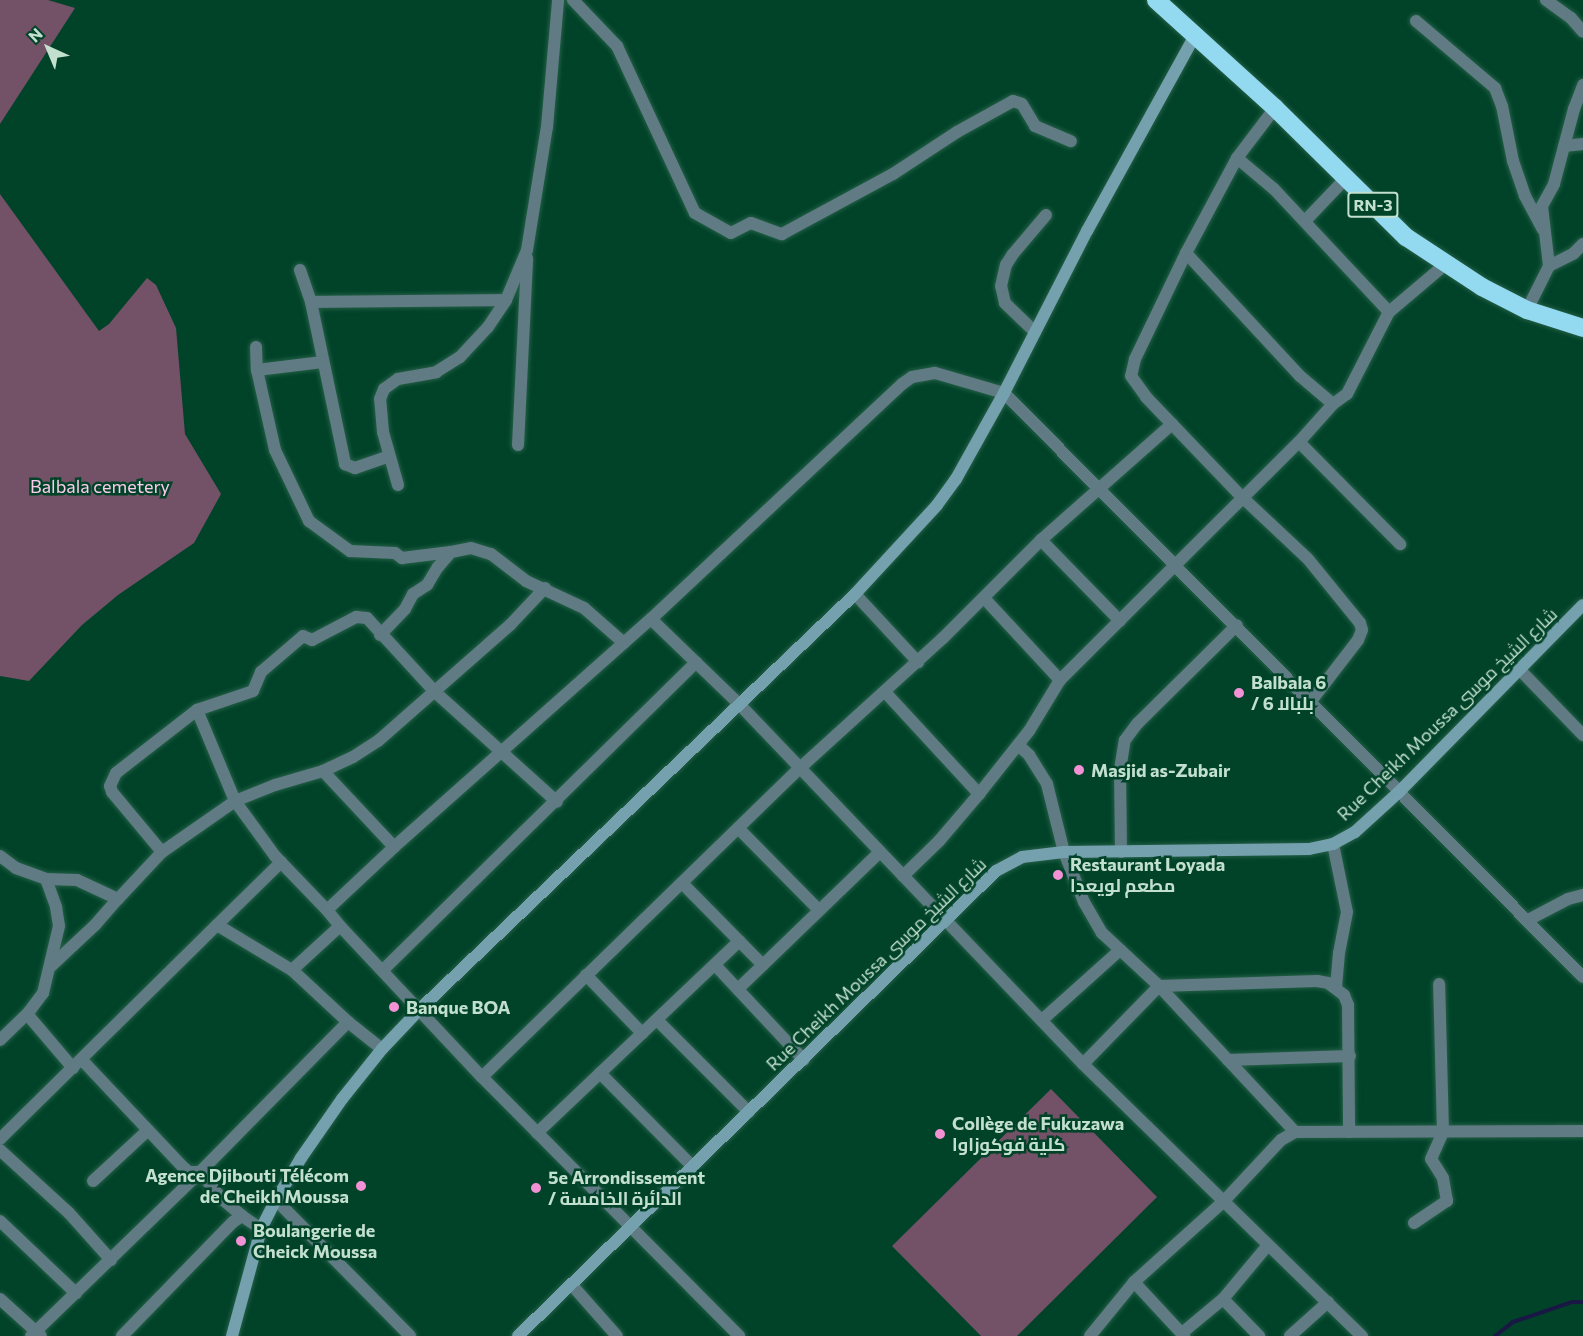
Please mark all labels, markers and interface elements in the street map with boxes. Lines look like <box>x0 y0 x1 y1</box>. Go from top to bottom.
north arrow <box>18 18 78 78</box>
text: N <box>24 24 46 46</box>
road number: RN-3 <box>1346 192 1400 218</box>
park label: Balbala cemetery <box>30 475 170 497</box>
street label: Rue Cheikh Moussa شارع الشيخ موسى <box>1333 603 1561 825</box>
place label: Balbala 6 / بلبالا 6 <box>1251 672 1326 714</box>
marker: Balbala 6 / بلبالا 6 <box>1232 686 1246 700</box>
place label: Masjid as-Zubair <box>1091 759 1230 781</box>
marker: Masjid as-Zubair <box>1072 763 1086 777</box>
street label: Rue Cheikh Moussa شارع الشيخ موسى <box>762 853 990 1075</box>
place label: Restaurant Loyada مطعم لويعدا <box>1070 854 1225 896</box>
marker: Restaurant Loyada مطعم لويعدا <box>1051 868 1065 882</box>
place label: Banque BOA <box>406 996 511 1018</box>
marker: Banque BOA <box>387 1000 401 1014</box>
place label: Collège de Fukuzawa كلية فوكوزاوا <box>952 1113 1124 1156</box>
marker: Collège de Fukuzawa كلية فوكوزاوا <box>933 1127 947 1141</box>
place label: Agence Djibouti Télécom de Cheikh Moussa <box>145 1165 349 1208</box>
place label: 5e Arrondissement / الدائرة الخامسة <box>548 1167 705 1210</box>
marker: Agence Djibouti Télécom de Cheikh Moussa <box>354 1179 368 1193</box>
marker: 5e Arrondissement / الدائرة الخامسة <box>529 1181 543 1195</box>
place label: Boulangerie de Cheick Moussa <box>253 1220 377 1262</box>
marker: Boulangerie de Cheick Moussa <box>234 1234 248 1248</box>

